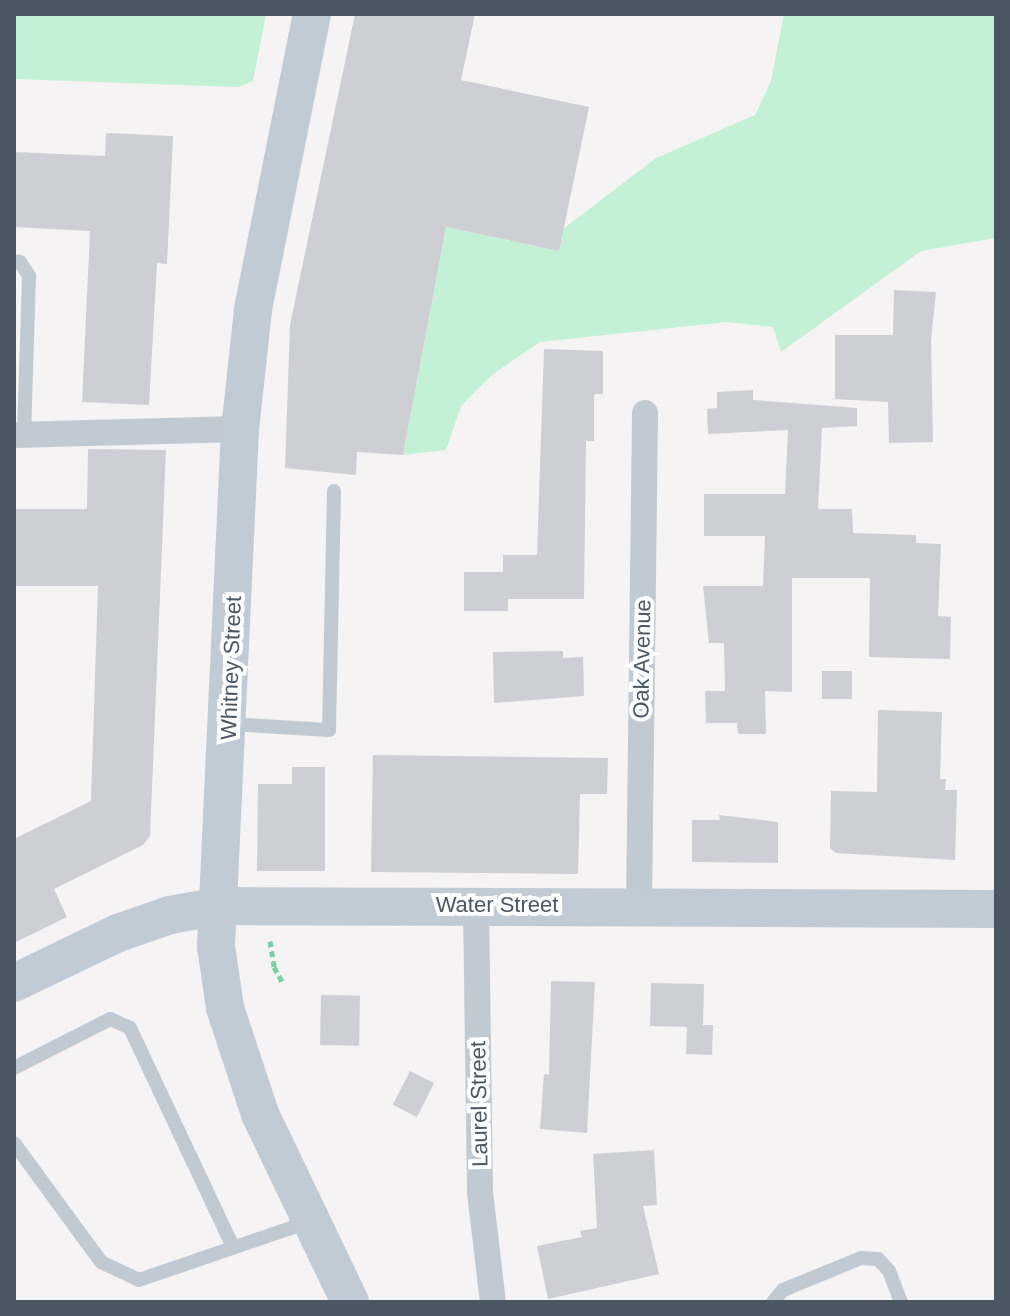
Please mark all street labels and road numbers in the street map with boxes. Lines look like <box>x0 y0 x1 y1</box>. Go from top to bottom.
street label: Whitney Street <box>215 595 247 741</box>
street label: Oak Avenue <box>628 598 656 720</box>
street label: Water Street <box>436 892 558 918</box>
street label: Laurel Street <box>465 1041 493 1167</box>

